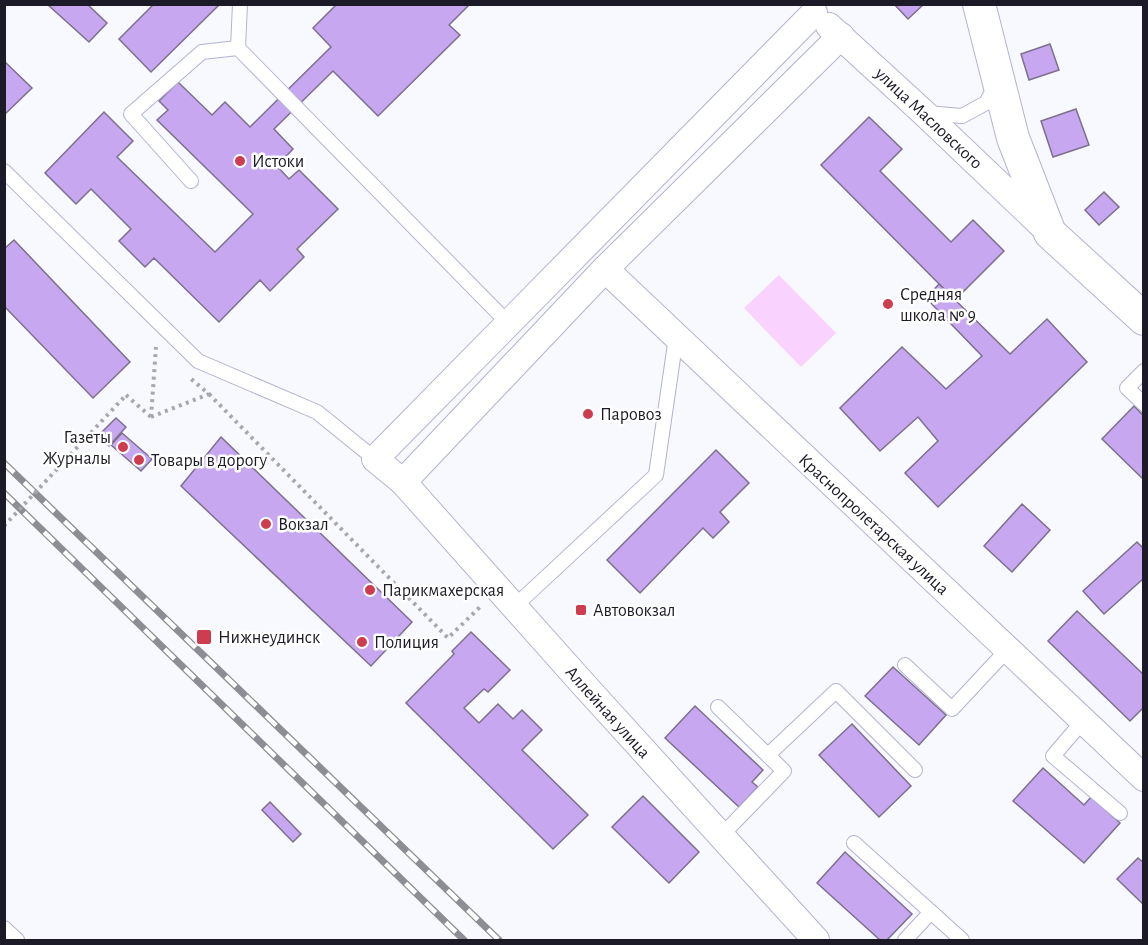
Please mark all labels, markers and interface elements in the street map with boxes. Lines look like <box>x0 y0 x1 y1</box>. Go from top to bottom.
street label: улица Масловского <box>870 64 985 173</box>
place label: Истоки <box>252 153 304 171</box>
marker: Истоки <box>233 154 247 168</box>
place label: Средняя школа № 9 <box>900 286 976 325</box>
marker: Средняя школа № 9 <box>881 297 895 311</box>
place label: Паровоз <box>600 406 662 424</box>
marker: Паровоз <box>581 407 595 421</box>
place label: Газеты Журналы <box>43 429 111 468</box>
marker: Газеты Журналы <box>116 440 130 454</box>
street label: Краснопролетарская улица <box>795 451 952 599</box>
place label: Товары в дорогу <box>151 452 267 470</box>
marker: Товары в дорогу <box>132 453 146 467</box>
place label: Вокзал <box>278 516 329 534</box>
marker: Вокзал <box>259 517 273 531</box>
place label: Парикмахерская <box>382 582 504 600</box>
marker: Парикмахерская <box>363 583 377 597</box>
place label: Автовокзал <box>593 602 676 620</box>
marker: Автовокзал <box>574 603 588 617</box>
marker: Нижнеудинск <box>195 628 213 646</box>
place label: Нижнеудинск <box>218 629 321 647</box>
place label: Полиция <box>374 634 439 652</box>
marker: Полиция <box>355 635 369 649</box>
street label: Аллейная улица <box>561 663 653 762</box>

